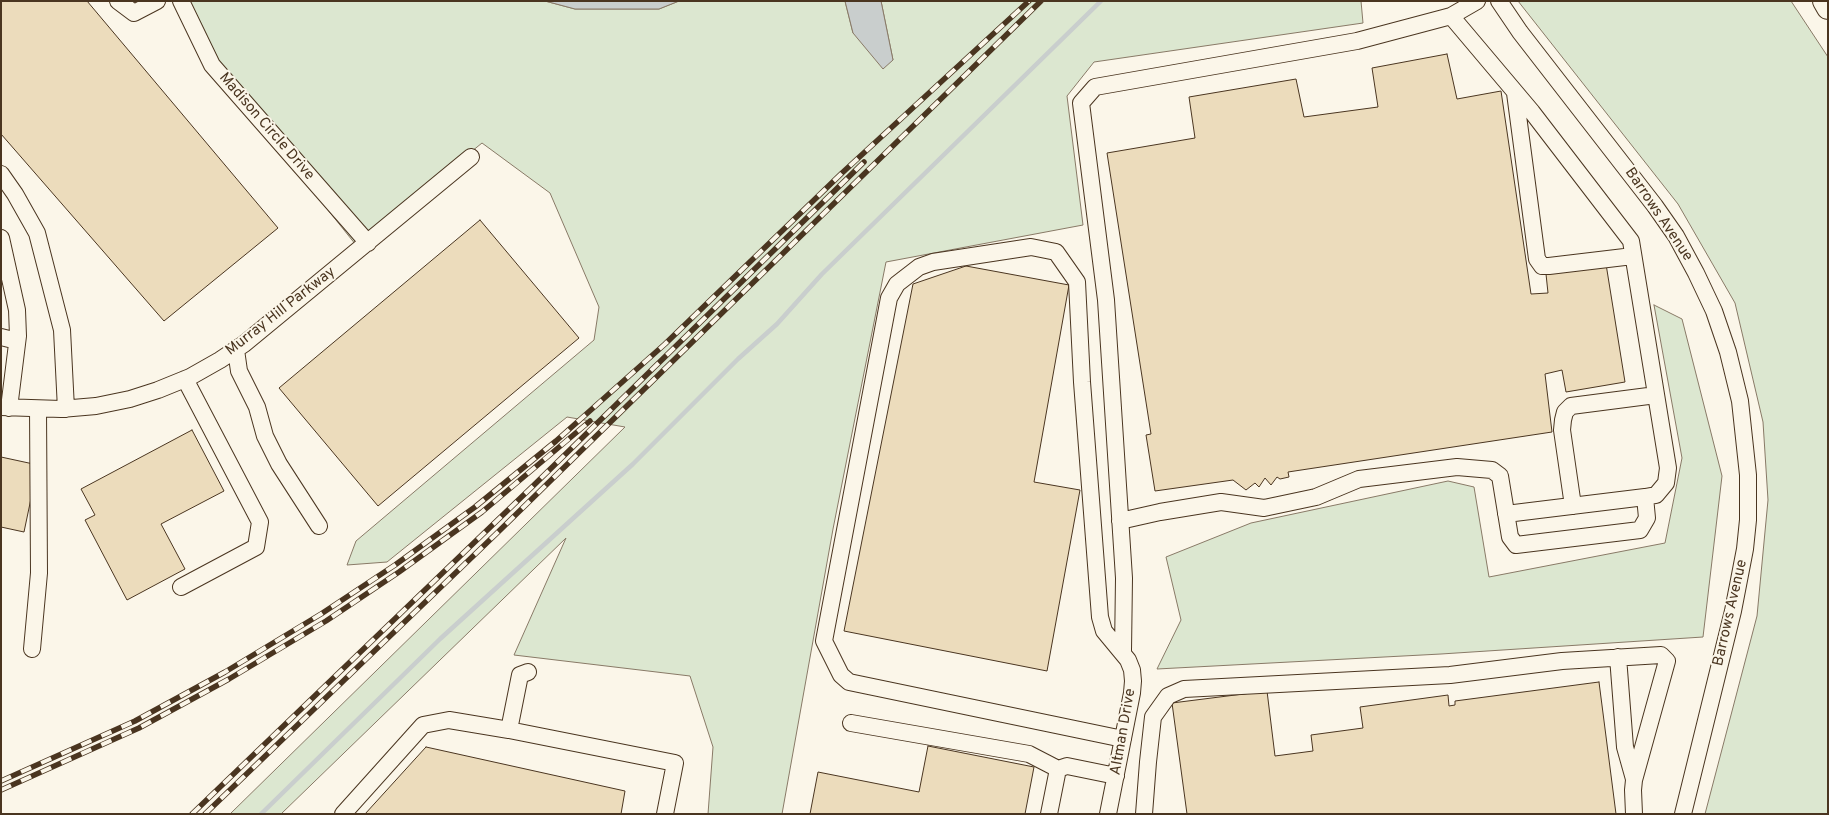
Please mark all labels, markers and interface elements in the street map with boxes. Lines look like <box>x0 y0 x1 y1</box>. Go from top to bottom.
street label: Madison Circle Drive <box>214 70 318 184</box>
street label: Barrows Avenue <box>1620 165 1696 265</box>
street label: Murray Hill Parkway <box>223 264 339 360</box>
street label: Barrows Avenue <box>1710 558 1752 668</box>
street label: Altman Drive <box>1108 687 1140 777</box>

